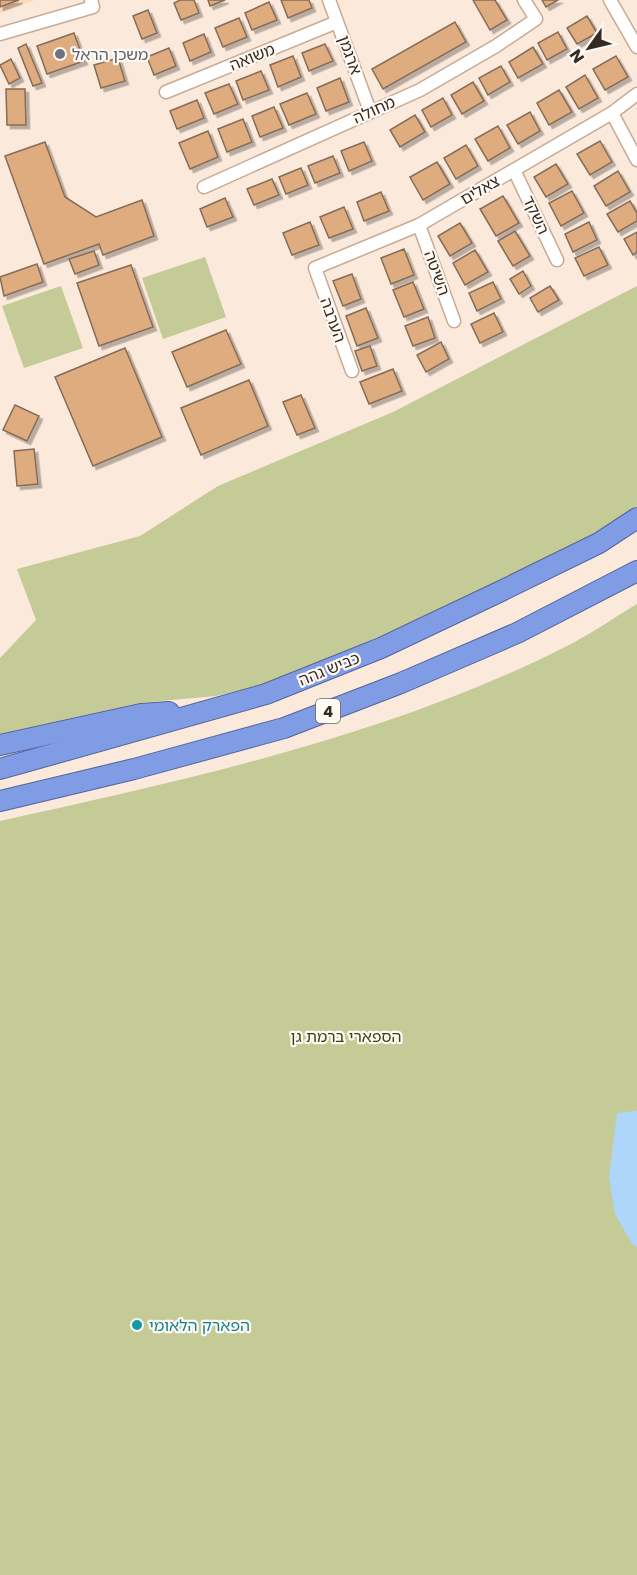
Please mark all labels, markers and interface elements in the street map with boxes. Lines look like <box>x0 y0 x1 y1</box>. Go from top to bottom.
north arrow <box>559 18 619 78</box>
street label: ארגמן <box>332 32 368 78</box>
street label: משואה <box>226 37 278 77</box>
place label: משכן הראל <box>72 43 148 66</box>
text: N <box>564 45 590 68</box>
marker: משכן הראל <box>53 47 67 61</box>
street label: מחולה <box>349 90 399 130</box>
street label: צאלים <box>456 169 504 211</box>
street label: השקד <box>517 192 555 238</box>
street label: השיטה <box>418 247 456 299</box>
street label: הערבה <box>314 294 352 346</box>
street label: כביש גהה <box>295 646 363 692</box>
road number: 4 <box>316 699 340 723</box>
park label: הספארי ברמת גן <box>290 1025 402 1048</box>
place label: הפארק הלאומי <box>149 1314 250 1337</box>
marker: הפארק הלאומי <box>130 1318 144 1332</box>

